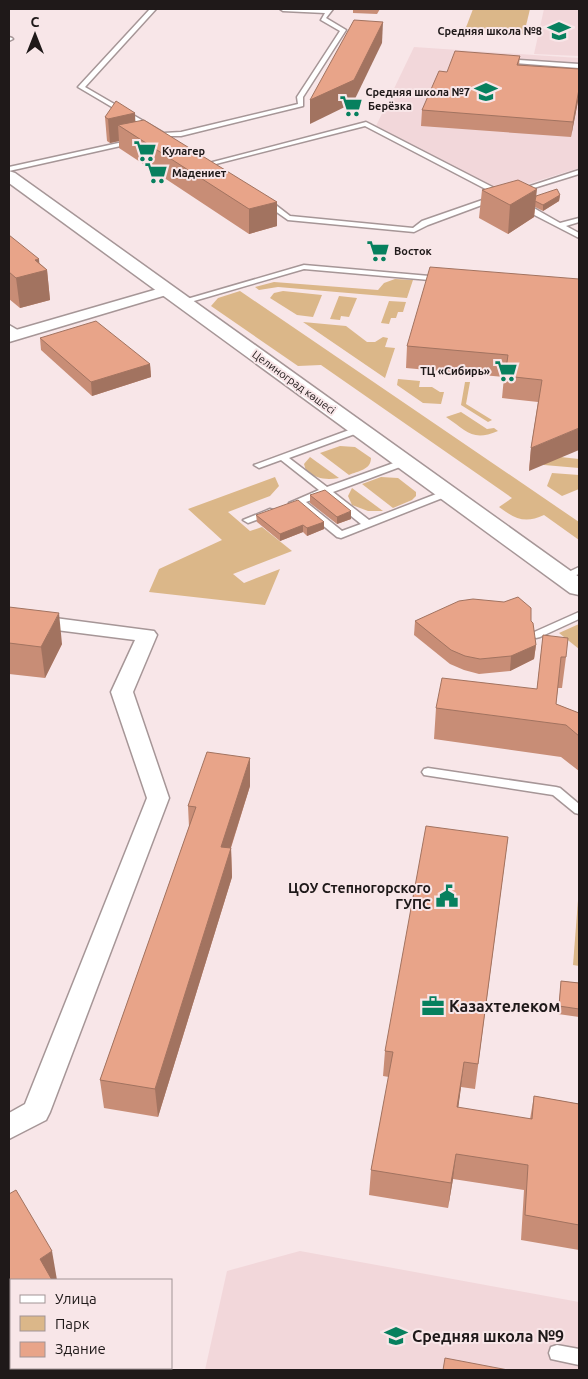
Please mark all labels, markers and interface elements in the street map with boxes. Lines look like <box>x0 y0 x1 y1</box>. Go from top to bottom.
north arrow <box>10 10 60 60</box>
text: С <box>31 14 40 30</box>
school or university icon: Средняя школа №8 <box>546 18 572 44</box>
place label: Средняя школа №8 <box>437 25 542 37</box>
school or university icon: Средняя школа №7 <box>473 79 499 105</box>
place label: Средняя школа №7 <box>365 86 470 98</box>
supermarket icon: Берёзка <box>338 93 364 119</box>
place label: Берёзка <box>368 100 412 112</box>
supermarket icon: Кулагер <box>132 138 158 164</box>
place label: Кулагер <box>162 145 205 157</box>
supermarket icon: Мадениет <box>143 160 169 186</box>
place label: Мадениет <box>172 167 227 179</box>
supermarket icon: Восток <box>365 238 391 264</box>
place label: Восток <box>394 245 433 257</box>
street label: Целиноград көшесі <box>250 348 338 416</box>
supermarket icon: ТЦ «Сибирь» <box>493 358 519 384</box>
place label: ТЦ «Сибирь» <box>420 365 490 377</box>
place label: ЦОУ Степногорского ГУПС <box>288 880 431 912</box>
public building icon: ЦОУ Степногорского ГУПС <box>434 883 460 909</box>
office icon: Казахтелеком <box>420 993 446 1019</box>
place label: Казахтелеком <box>449 997 560 1015</box>
legend <box>10 1279 172 1369</box>
text: Улица <box>55 1290 97 1307</box>
text: Парк <box>55 1315 90 1332</box>
school or university icon: Средняя школа №9 <box>383 1323 409 1349</box>
place label: Средняя школа №9 <box>412 1327 564 1345</box>
text: Здание <box>55 1340 106 1357</box>

